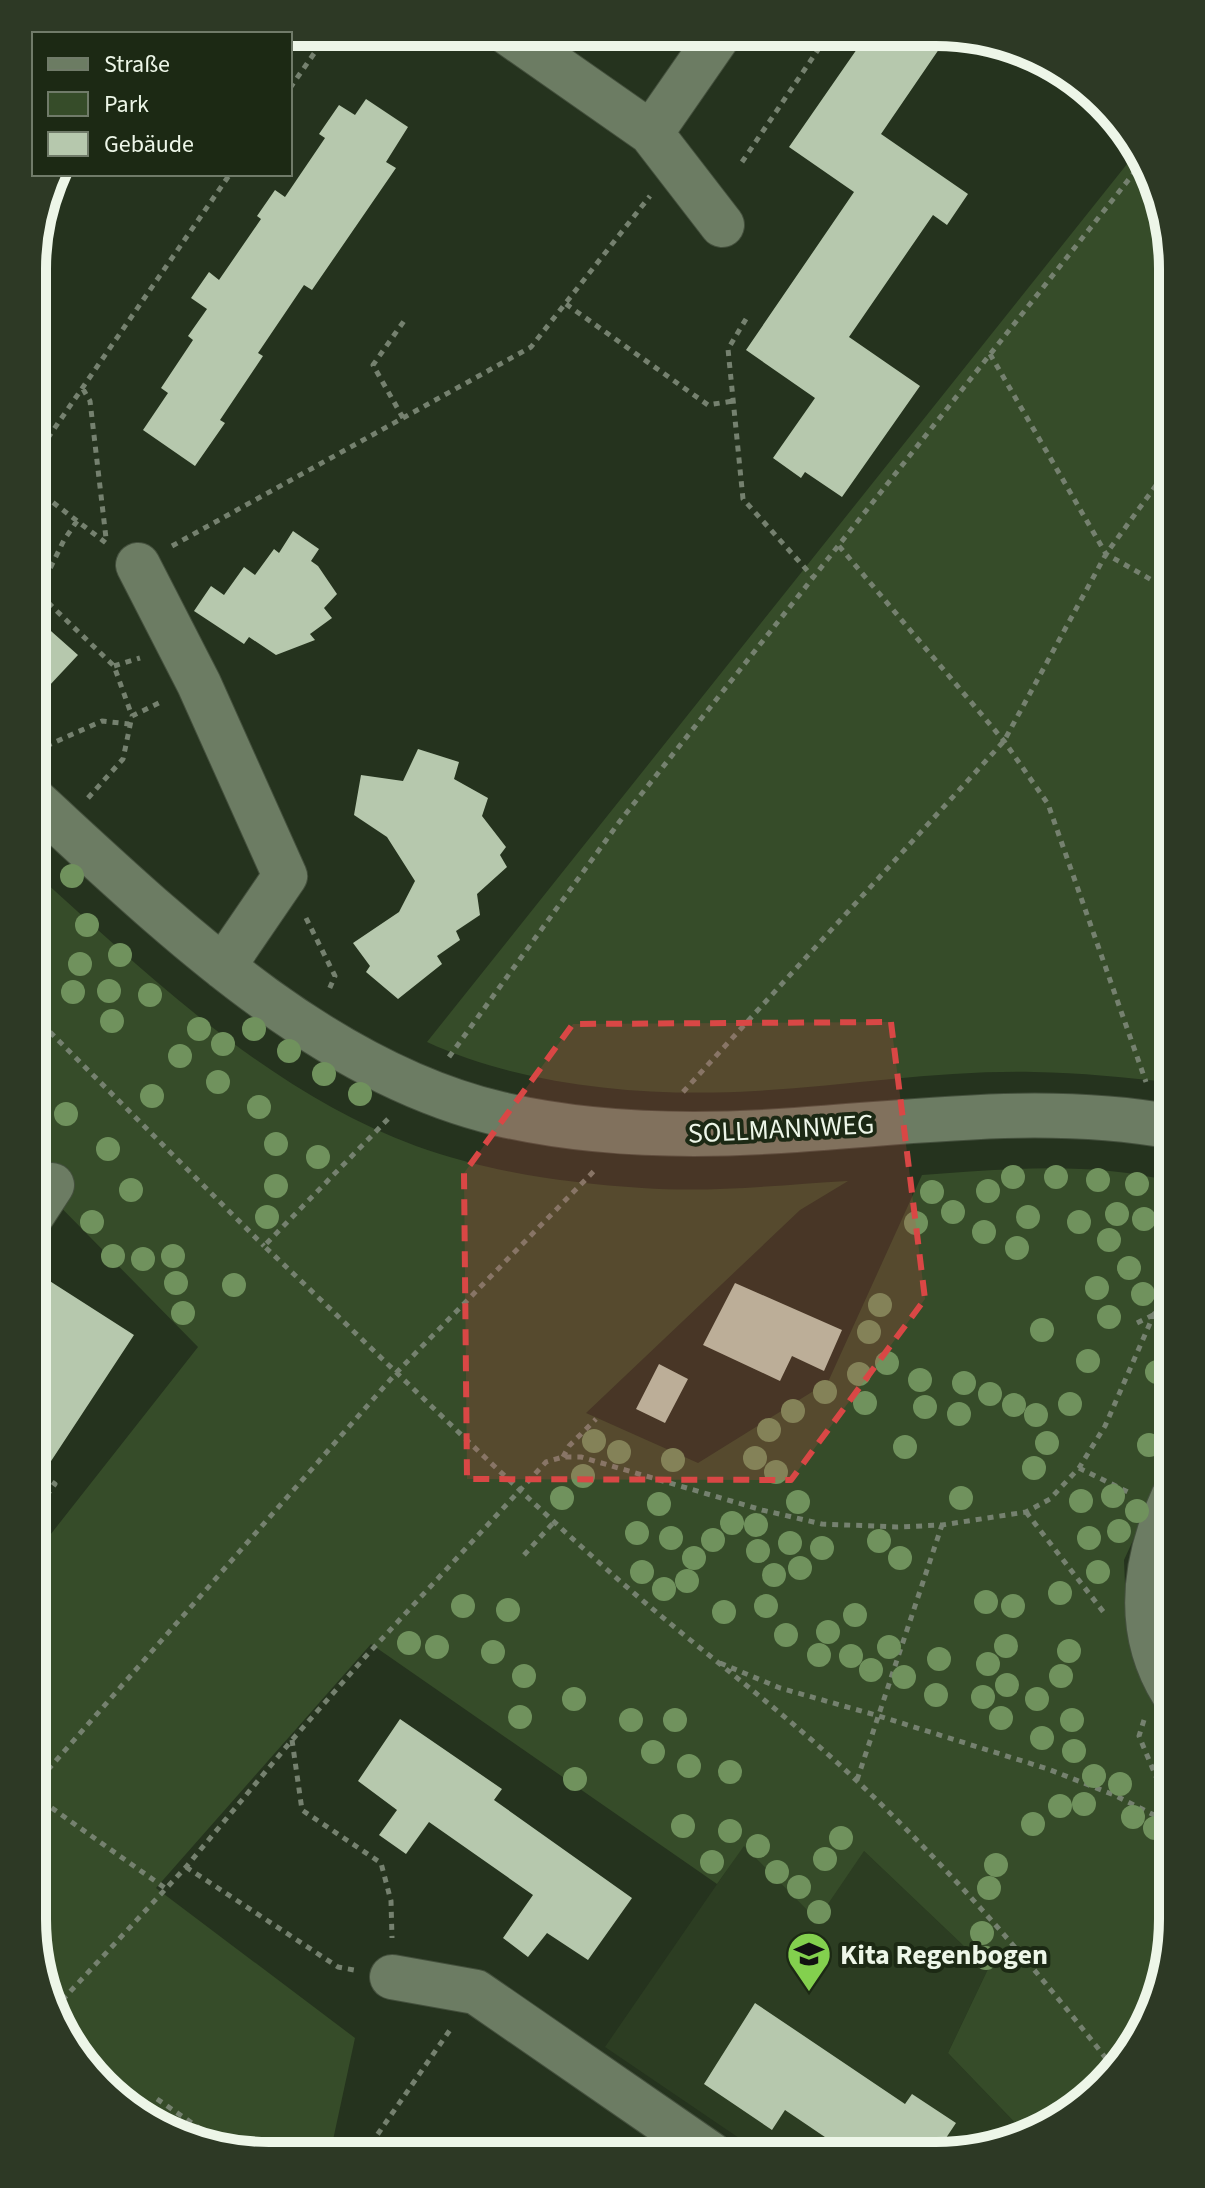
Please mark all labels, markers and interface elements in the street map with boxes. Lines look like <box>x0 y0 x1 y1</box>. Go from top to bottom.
legend <box>32 32 292 176</box>
text: Straße <box>104 47 170 82</box>
text: Park <box>104 87 149 122</box>
text: Gebäude <box>104 127 194 162</box>
street label: SOLLMANNWEG <box>687 1104 875 1154</box>
school or university icon: Kita Regenbogen <box>785 1930 833 1993</box>
place label: Kita Regenbogen <box>840 1935 1048 1975</box>

